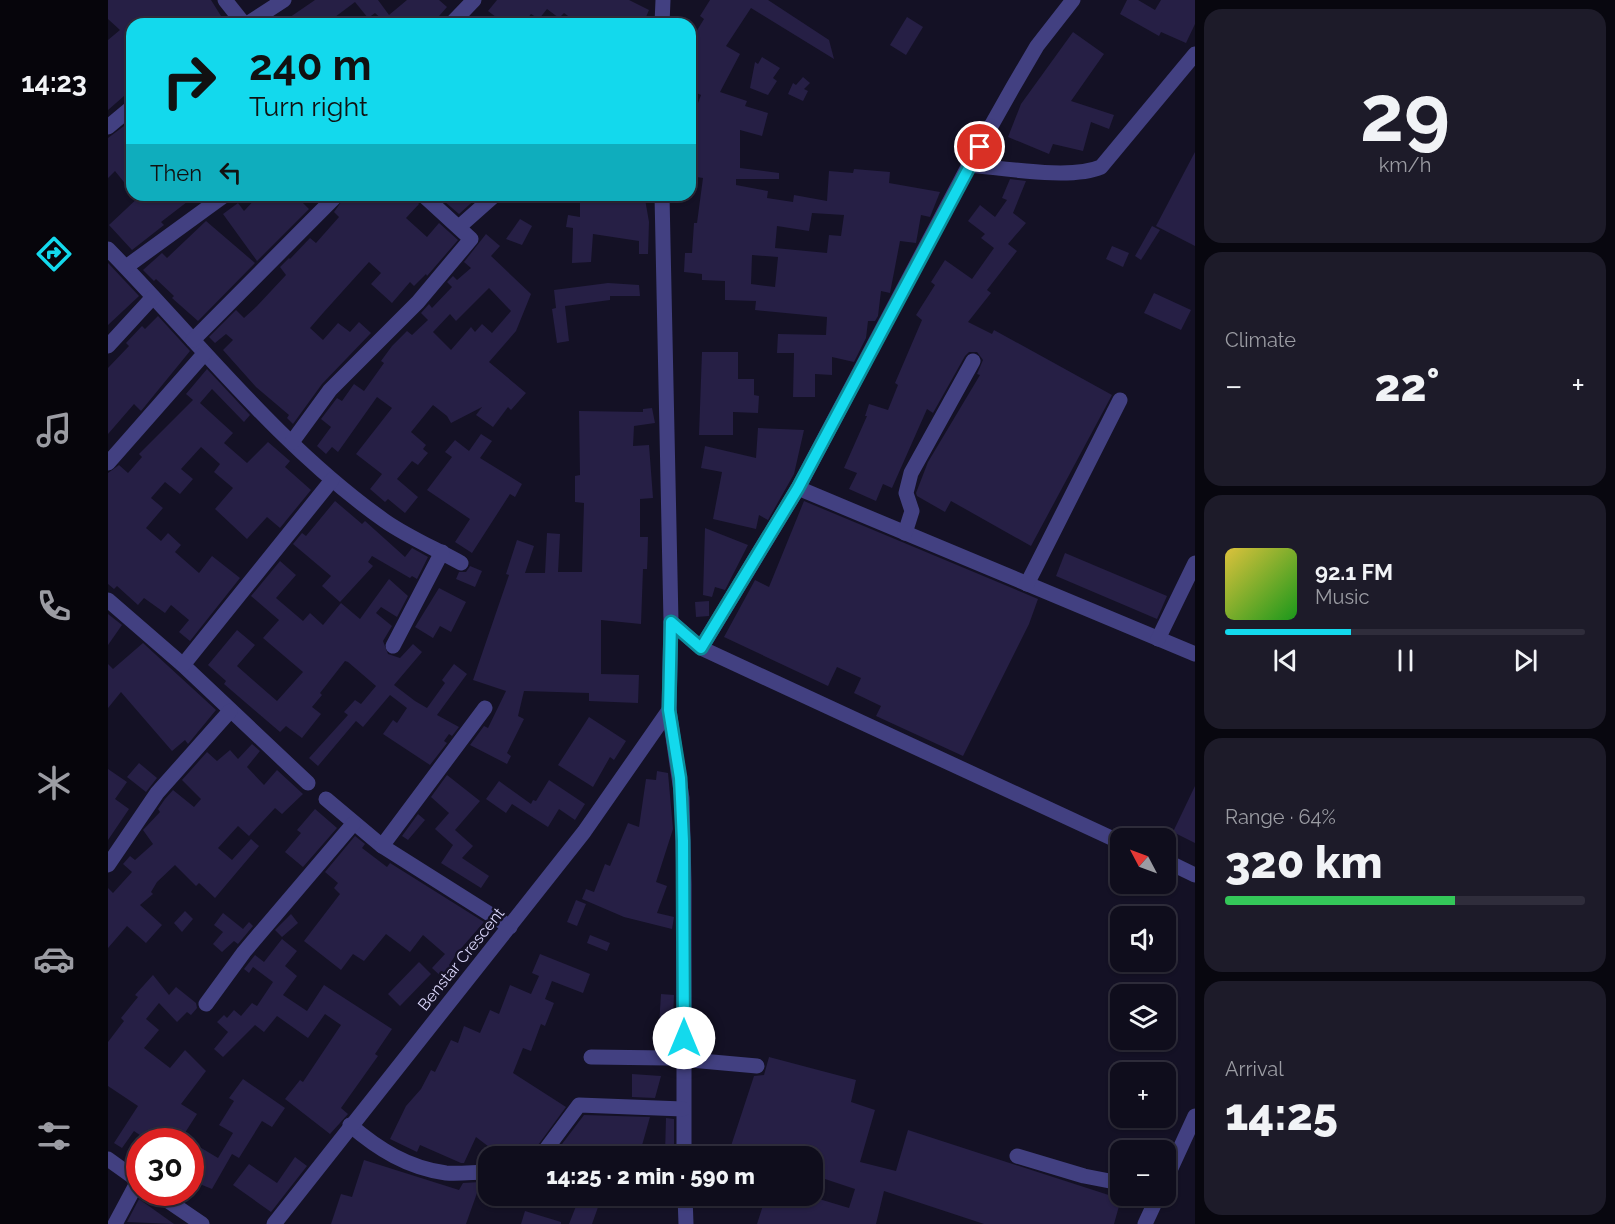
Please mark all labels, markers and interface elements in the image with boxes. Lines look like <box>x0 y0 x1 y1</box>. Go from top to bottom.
text: 240 m <box>249 41 372 90</box>
icon: right <box>150 42 228 120</box>
text: 14:23 <box>21 67 87 98</box>
text: 29 <box>1360 68 1450 159</box>
text: Turn right <box>249 91 368 122</box>
pin <box>954 121 1005 172</box>
icon: arrive <box>963 130 996 163</box>
text: km/h <box>1379 153 1431 177</box>
icon: left <box>214 156 247 189</box>
text: Then <box>150 160 202 186</box>
icon: directions <box>33 233 75 275</box>
text: Climate <box>1225 328 1296 352</box>
text: 22° <box>1374 359 1440 412</box>
text: − <box>1225 366 1243 405</box>
text: + <box>1571 366 1585 405</box>
icon: music <box>33 409 75 451</box>
text: 92.1 FM <box>1315 559 1393 585</box>
icon: phone <box>33 585 75 627</box>
text: Music <box>1315 585 1369 609</box>
icon: previous <box>1269 644 1302 677</box>
icon: pause <box>1389 644 1422 677</box>
icon: next <box>1509 644 1542 677</box>
icon: climate <box>33 762 75 804</box>
text: Range · 64% <box>1225 805 1336 829</box>
north arrow <box>1110 828 1176 894</box>
map controls <box>1110 828 1176 1206</box>
text: 320 km <box>1225 836 1383 889</box>
street label: Benstar Crescent <box>414 903 509 1014</box>
button: sound <box>1110 906 1176 972</box>
icon: car <box>33 938 75 980</box>
button: layers <box>1110 984 1176 1050</box>
position arrow <box>652 1006 716 1070</box>
text: Arrival <box>1225 1057 1284 1081</box>
button: + <box>1110 1062 1176 1128</box>
text: 14:25 <box>1225 1088 1338 1141</box>
icon: filters <box>33 1115 75 1157</box>
speed limit sign: 30 <box>126 1128 204 1206</box>
button: − <box>1110 1140 1176 1206</box>
text: 14:25 · 2 min · 590 m <box>546 1163 755 1189</box>

